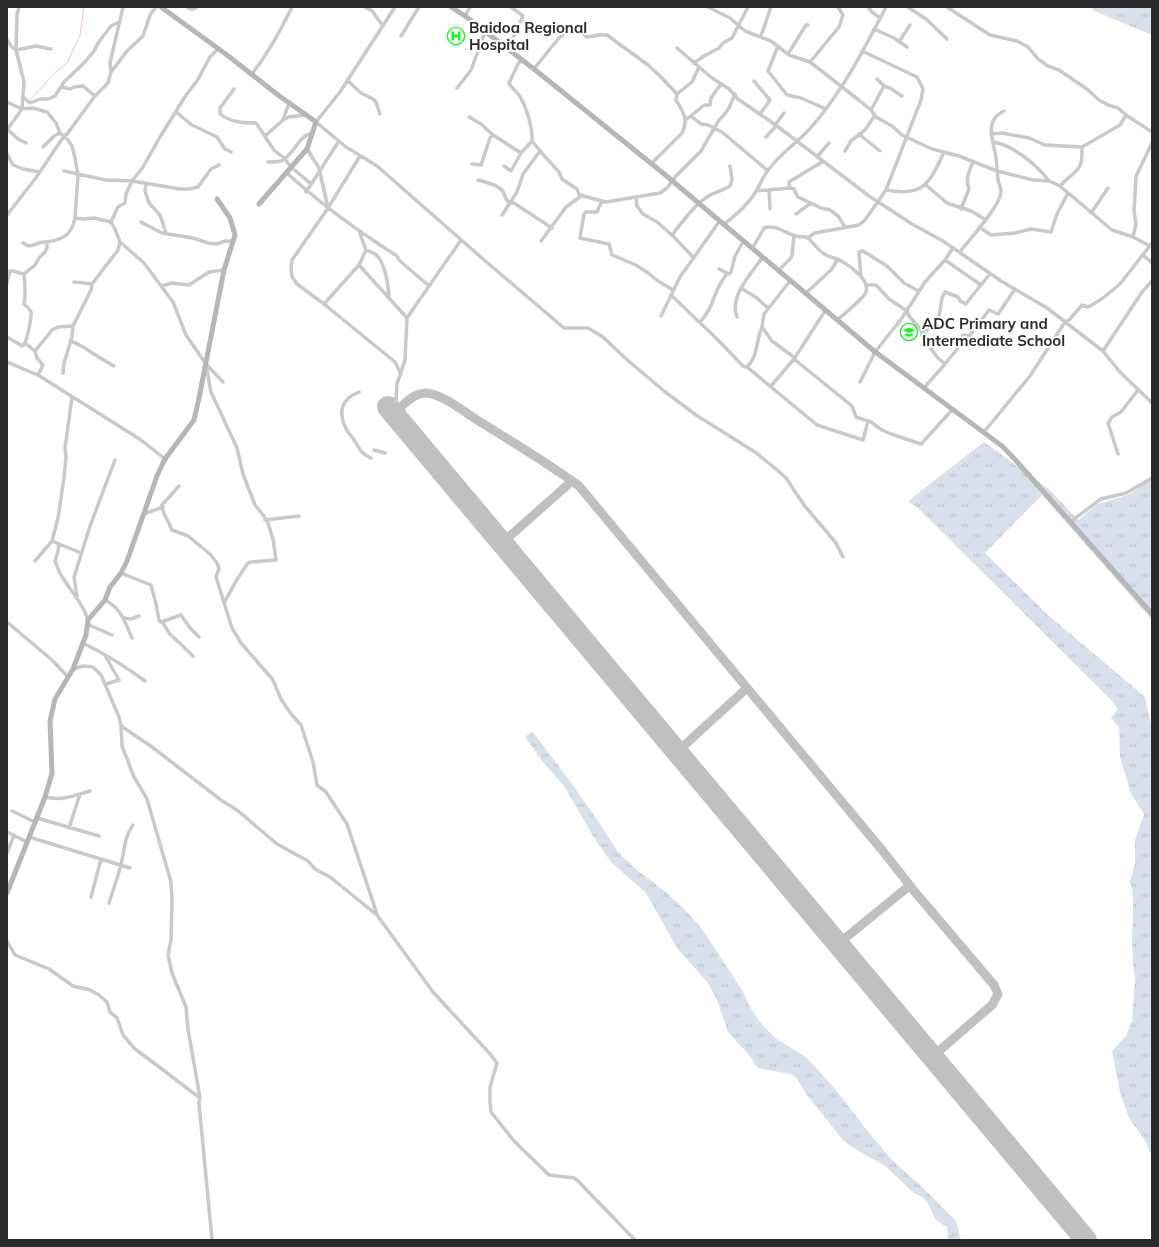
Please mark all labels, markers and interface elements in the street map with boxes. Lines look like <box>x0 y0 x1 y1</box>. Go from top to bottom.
place label: Baidoa Regional Hospital <box>469 18 587 54</box>
hospital icon: Baidoa Regional Hospital <box>446 26 466 46</box>
place label: ADC Primary and Intermediate School <box>922 314 1065 350</box>
school or university icon: ADC Primary and Intermediate School <box>899 322 919 342</box>

